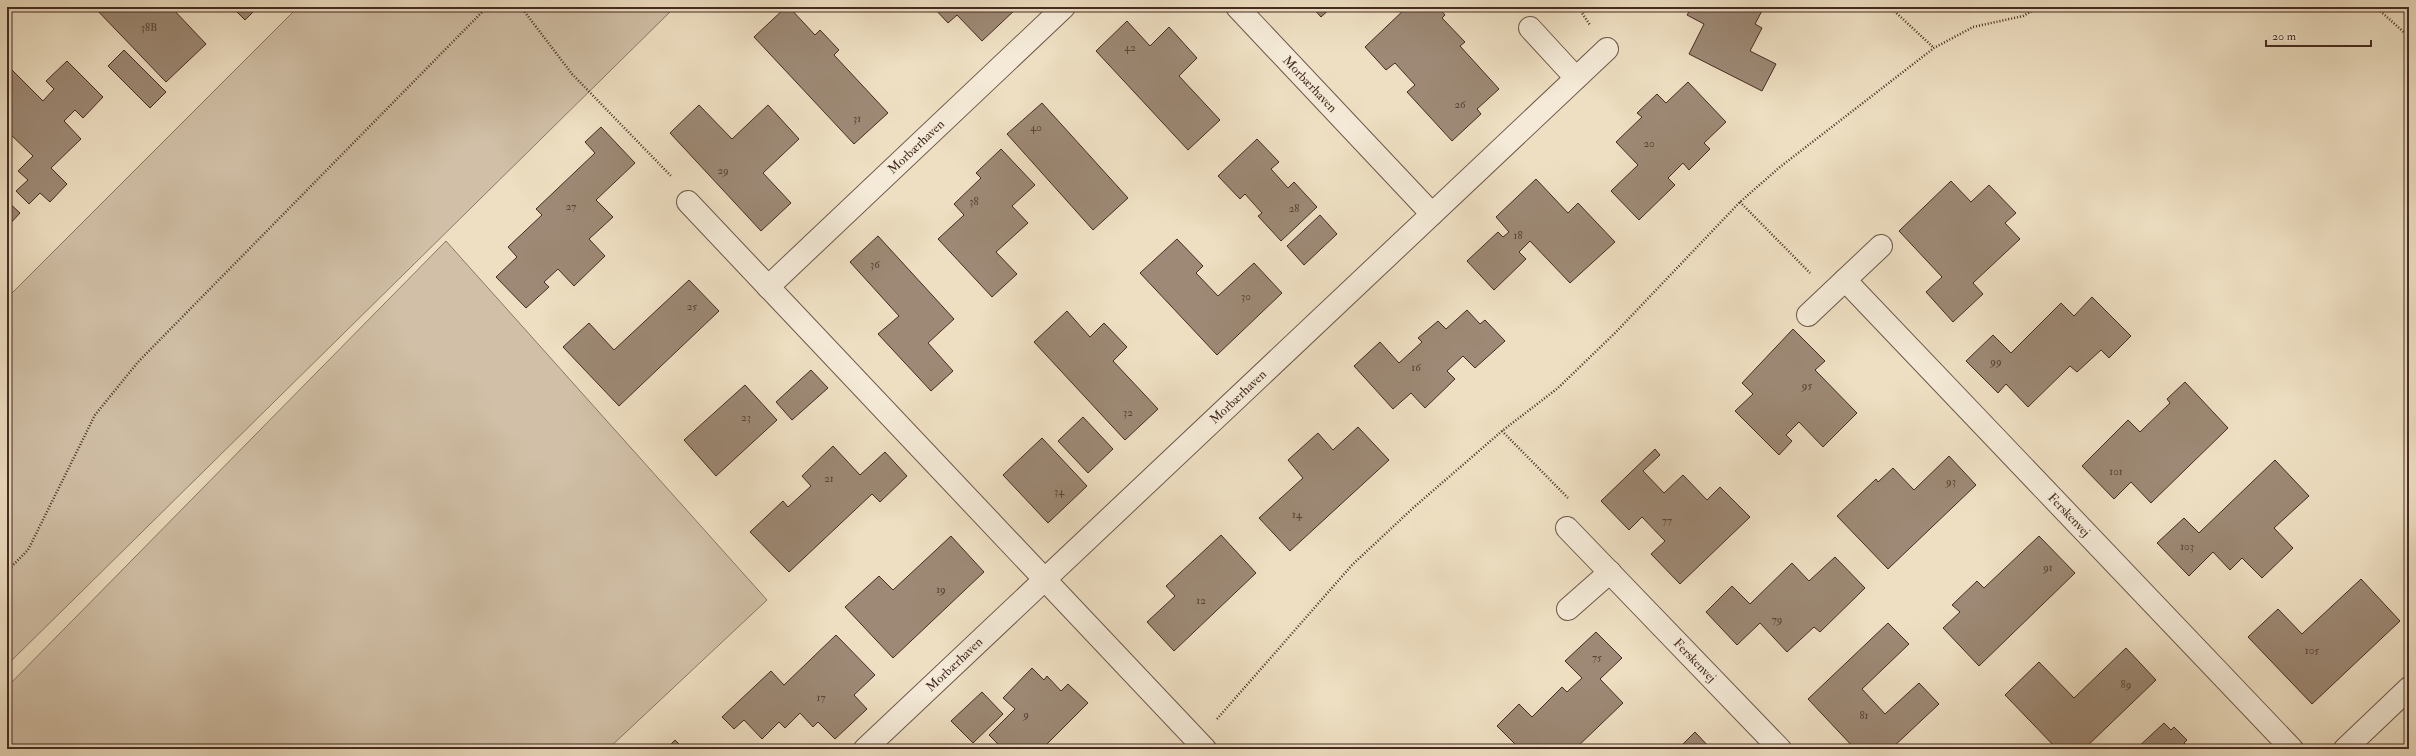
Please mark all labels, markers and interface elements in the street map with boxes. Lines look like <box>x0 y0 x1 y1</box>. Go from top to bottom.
house number: 38B <box>141 21 157 34</box>
scale bar <box>2266 22 2371 48</box>
text: 20 m <box>2272 29 2297 44</box>
house number: 42 <box>1124 41 1136 54</box>
street label: Morbærhaven <box>1279 52 1340 116</box>
house number: 26 <box>1454 98 1467 111</box>
house number: 31 <box>853 112 861 125</box>
street label: Morbærhaven <box>885 116 948 177</box>
house number: 40 <box>1030 121 1042 134</box>
house number: 20 <box>1643 137 1655 150</box>
house number: 29 <box>717 164 729 177</box>
house number: 38 <box>969 195 979 208</box>
house number: 27 <box>566 200 576 213</box>
house number: 28 <box>1289 202 1299 215</box>
house number: 18 <box>1513 229 1523 242</box>
house number: 36 <box>870 258 881 271</box>
house number: 30 <box>1241 290 1251 303</box>
house number: 25 <box>687 300 697 313</box>
house number: 99 <box>1989 355 2002 368</box>
house number: 16 <box>1411 361 1422 374</box>
street label: Morbærhaven <box>1206 366 1270 428</box>
house number: 95 <box>1801 379 1812 392</box>
house number: 32 <box>1123 406 1133 419</box>
house number: 23 <box>741 411 751 424</box>
house number: 101 <box>2109 465 2123 478</box>
house number: 21 <box>824 472 834 485</box>
house number: 93 <box>1945 475 1956 488</box>
house number: 34 <box>1054 485 1065 498</box>
street label: Ferskenvej <box>2044 490 2093 540</box>
house number: 14 <box>1292 508 1303 521</box>
house number: 77 <box>1662 514 1672 527</box>
house number: 103 <box>2180 540 2194 553</box>
house number: 91 <box>2042 561 2053 574</box>
house number: 19 <box>936 583 946 596</box>
house number: 12 <box>1196 594 1206 607</box>
house number: 79 <box>1772 613 1782 626</box>
street label: Morbærhaven <box>923 634 986 695</box>
street label: Ferskenvej <box>1670 635 1719 686</box>
house number: 105 <box>2305 644 2319 657</box>
house number: 75 <box>1592 651 1602 664</box>
house number: 89 <box>2121 678 2131 691</box>
house number: 17 <box>817 691 825 704</box>
house number: 9 <box>1022 708 1029 721</box>
house number: 81 <box>1859 709 1869 722</box>

